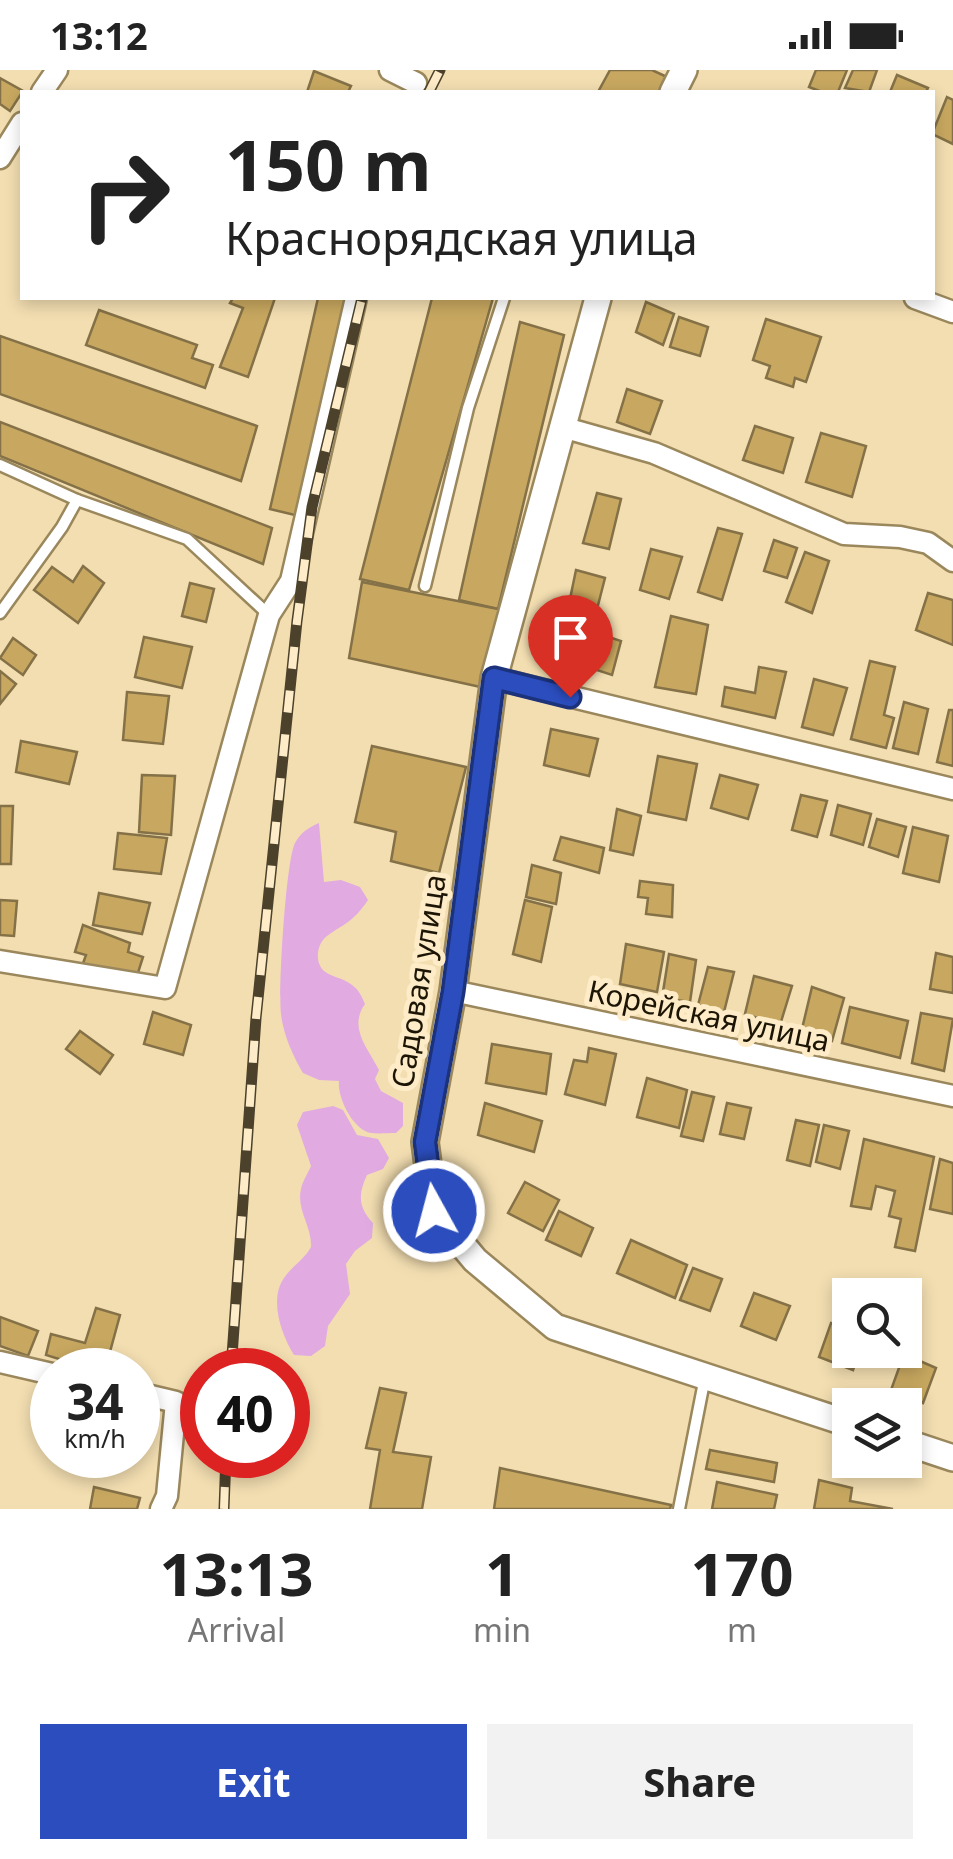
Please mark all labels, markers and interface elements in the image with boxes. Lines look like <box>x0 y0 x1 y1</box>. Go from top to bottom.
text: 13:12 <box>50 9 148 61</box>
text: 150 m <box>225 116 432 212</box>
icon: right <box>60 130 190 260</box>
text: Краснорядская улица <box>225 207 698 268</box>
pin <box>528 595 613 698</box>
icon: arrive <box>543 610 598 665</box>
street label: Садовая улица <box>381 871 455 1091</box>
street label: Корейская улица <box>584 969 834 1061</box>
position arrow <box>382 1159 486 1263</box>
map controls <box>832 1278 922 1478</box>
button: search <box>832 1278 922 1368</box>
speed limit sign: 40 <box>180 1348 310 1478</box>
text: 34 <box>66 1367 124 1435</box>
button: layers <box>832 1388 922 1478</box>
text: km/h <box>64 1421 126 1455</box>
text: 13:13 <box>159 1532 314 1614</box>
text: 1 <box>485 1532 519 1614</box>
text: 170 <box>691 1532 794 1614</box>
text: Arrival <box>188 1608 285 1651</box>
text: min <box>473 1608 531 1651</box>
text: m <box>727 1608 757 1651</box>
button: Exit <box>40 1724 467 1839</box>
button: Share <box>487 1724 913 1839</box>

